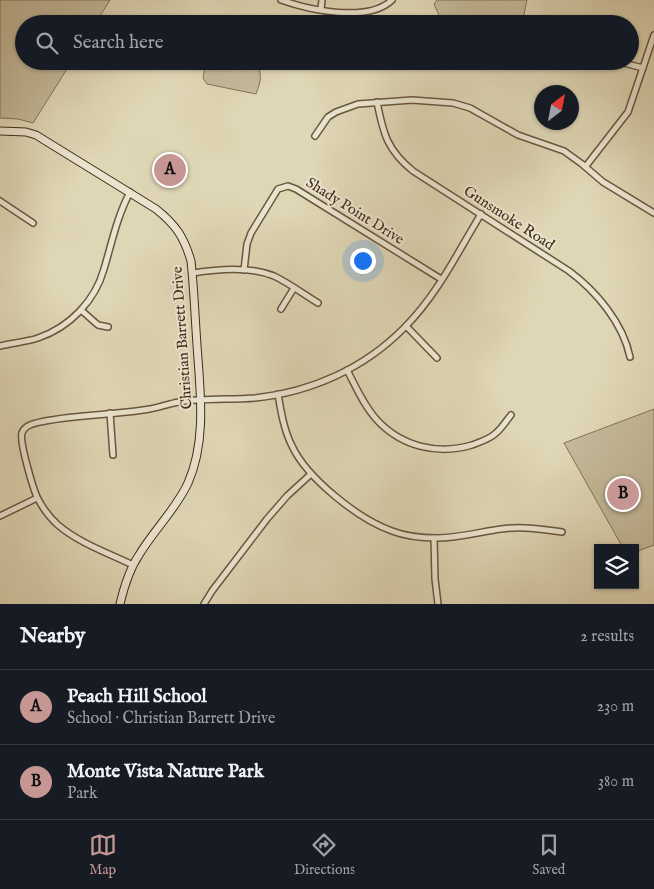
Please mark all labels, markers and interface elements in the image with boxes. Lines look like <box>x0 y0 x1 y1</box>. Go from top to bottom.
search box <box>15 15 639 70</box>
icon: search <box>33 29 61 57</box>
text: Search here <box>73 31 164 55</box>
north arrow <box>534 85 579 130</box>
pin: A <box>154 151 186 189</box>
street label: Shady Point Drive <box>302 173 408 249</box>
street label: Gunsmoke Road <box>460 182 559 255</box>
your location <box>350 248 376 274</box>
street label: Christian Barrett Drive <box>168 266 196 410</box>
pin: B <box>607 475 639 513</box>
map controls <box>594 544 639 589</box>
button: layers <box>594 544 639 589</box>
text: Nearby <box>20 623 85 650</box>
text: 2 results <box>580 627 634 647</box>
text: Peach Hill School <box>67 685 207 709</box>
text: A <box>31 697 41 717</box>
text: 230 m <box>597 697 634 717</box>
text: School · Christian Barrett Drive <box>67 709 275 729</box>
text: Monte Vista Nature Park <box>67 760 264 784</box>
text: B <box>31 772 41 792</box>
text: 380 m <box>598 772 634 792</box>
text: Park <box>67 784 97 804</box>
tab: Map <box>89 831 117 879</box>
tab: Directions <box>294 831 355 879</box>
tab: Saved <box>532 831 565 879</box>

